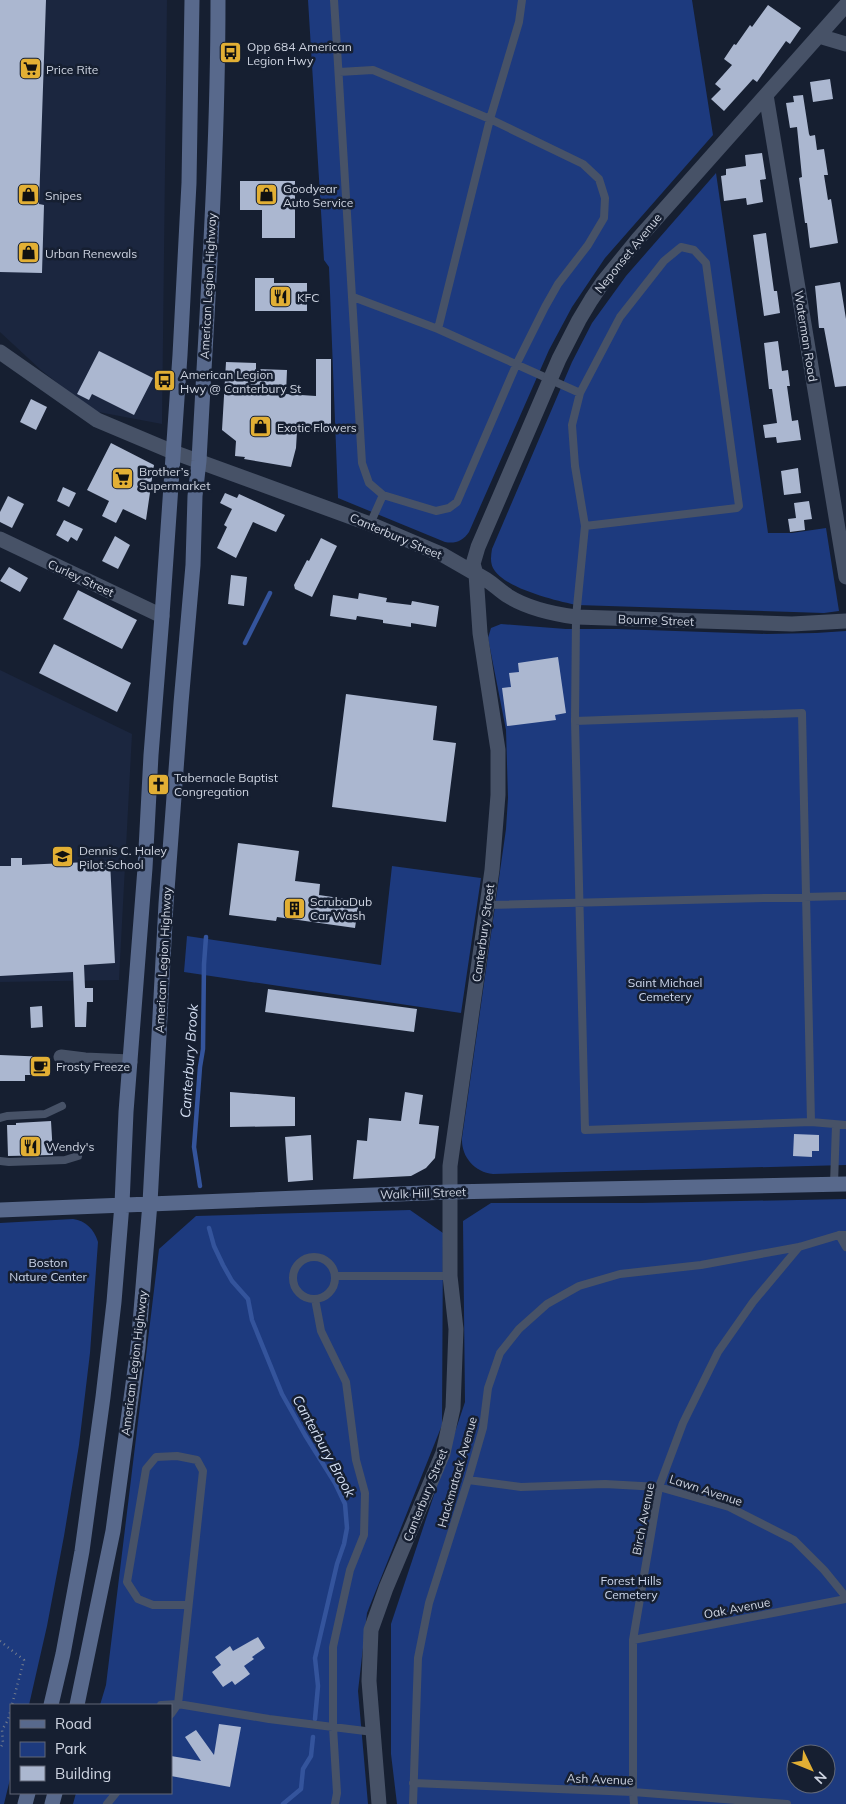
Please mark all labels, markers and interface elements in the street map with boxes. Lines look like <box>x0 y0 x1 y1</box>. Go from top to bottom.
place label: Opp 684 American Legion Hwy <box>247 39 352 68</box>
bus stop icon: Opp 684 American Legion Hwy <box>219 41 243 65</box>
supermarket icon: Price Rite <box>18 57 42 81</box>
place label: Price Rite <box>46 62 98 77</box>
place label: Goodyear Auto Service <box>283 181 353 210</box>
shop icon: Snipes <box>17 183 41 207</box>
shop icon: Goodyear Auto Service <box>255 183 279 207</box>
place label: Snipes <box>45 188 82 203</box>
street label: Neponset Avenue <box>591 210 665 296</box>
street label: American Legion Highway <box>197 212 219 360</box>
shop icon: Urban Renewals <box>17 241 41 265</box>
place label: Urban Renewals <box>45 246 137 261</box>
restaurant icon: KFC <box>269 285 293 309</box>
street label: Waterman Road <box>791 289 821 383</box>
place label: KFC <box>297 290 319 305</box>
place label: American Legion Hwy @ Canterbury St <box>180 367 301 396</box>
bus stop icon: American Legion Hwy @ Canterbury St <box>152 369 176 393</box>
shop icon: Exotic Flowers <box>249 415 273 439</box>
place label: Exotic Flowers <box>277 420 357 435</box>
place label: Brother’s Supermarket <box>139 464 210 493</box>
supermarket icon: Brother’s Supermarket <box>111 466 135 490</box>
street label: Canterbury Street <box>348 510 444 562</box>
street label: Curley Street <box>45 556 117 600</box>
street label: Bourne Street <box>618 611 694 629</box>
place label: Tabernacle Baptist Congregation <box>174 770 278 799</box>
church icon: Tabernacle Baptist Congregation <box>146 772 170 796</box>
place label: Dennis C. Haley Pilot School <box>79 843 167 872</box>
school or university icon: Dennis C. Haley Pilot School <box>51 845 75 869</box>
street label: Canterbury Street <box>469 883 497 983</box>
street label: American Legion Highway <box>152 886 174 1034</box>
place label: ScrubaDub Car Wash <box>310 894 372 923</box>
building icon: ScrubaDub Car Wash <box>282 896 306 920</box>
park label: Saint Michael Cemetery <box>628 975 702 1004</box>
water label: Canterbury Brook <box>176 1003 202 1119</box>
cafe icon: Frosty Freeze <box>28 1054 52 1078</box>
place label: Frosty Freeze <box>56 1059 130 1074</box>
restaurant icon: Wendy's <box>18 1134 42 1158</box>
place label: Wendy's <box>46 1139 94 1154</box>
street label: Walk Hill Street <box>380 1184 466 1202</box>
park label: Boston Nature Center <box>9 1255 87 1284</box>
street label: American Legion Highway <box>118 1289 150 1437</box>
water label: Canterbury Brook <box>288 1392 360 1501</box>
street label: Hackmatack Avenue <box>434 1415 480 1529</box>
street label: Canterbury Street <box>400 1446 450 1544</box>
street label: Lawn Avenue <box>668 1471 744 1509</box>
street label: Birch Avenue <box>629 1482 657 1556</box>
park label: Forest Hills Cemetery <box>600 1573 662 1602</box>
street label: Oak Avenue <box>702 1594 772 1622</box>
legend <box>10 1704 172 1794</box>
text: Road <box>55 1714 92 1733</box>
text: Park <box>55 1739 87 1758</box>
north arrow <box>786 1744 836 1794</box>
text: Building <box>55 1764 111 1783</box>
text: N <box>810 1768 831 1788</box>
street label: Ash Avenue <box>566 1770 634 1788</box>

